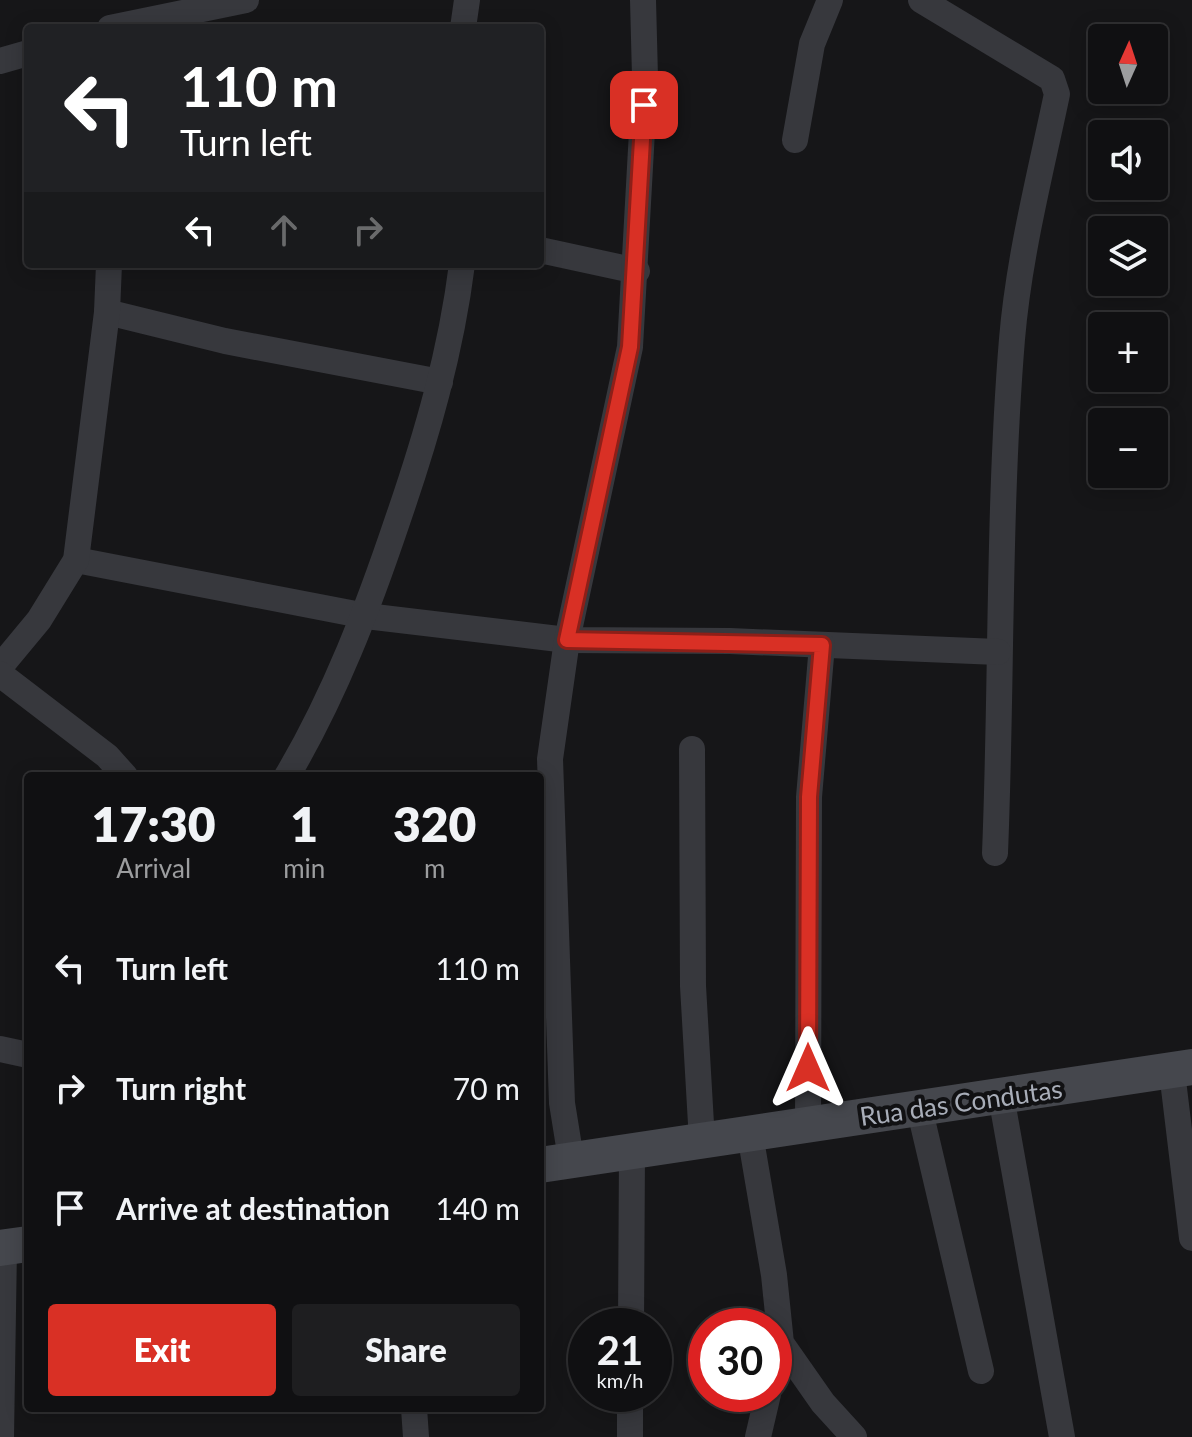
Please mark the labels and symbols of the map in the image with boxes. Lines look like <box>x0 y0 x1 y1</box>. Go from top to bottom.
north arrow <box>1088 24 1168 104</box>
pin <box>610 71 678 139</box>
position arrow <box>766 1026 850 1110</box>
street label: Rua das Condutas <box>858 1072 1064 1132</box>
speed limit sign: 30 <box>688 1308 792 1412</box>

